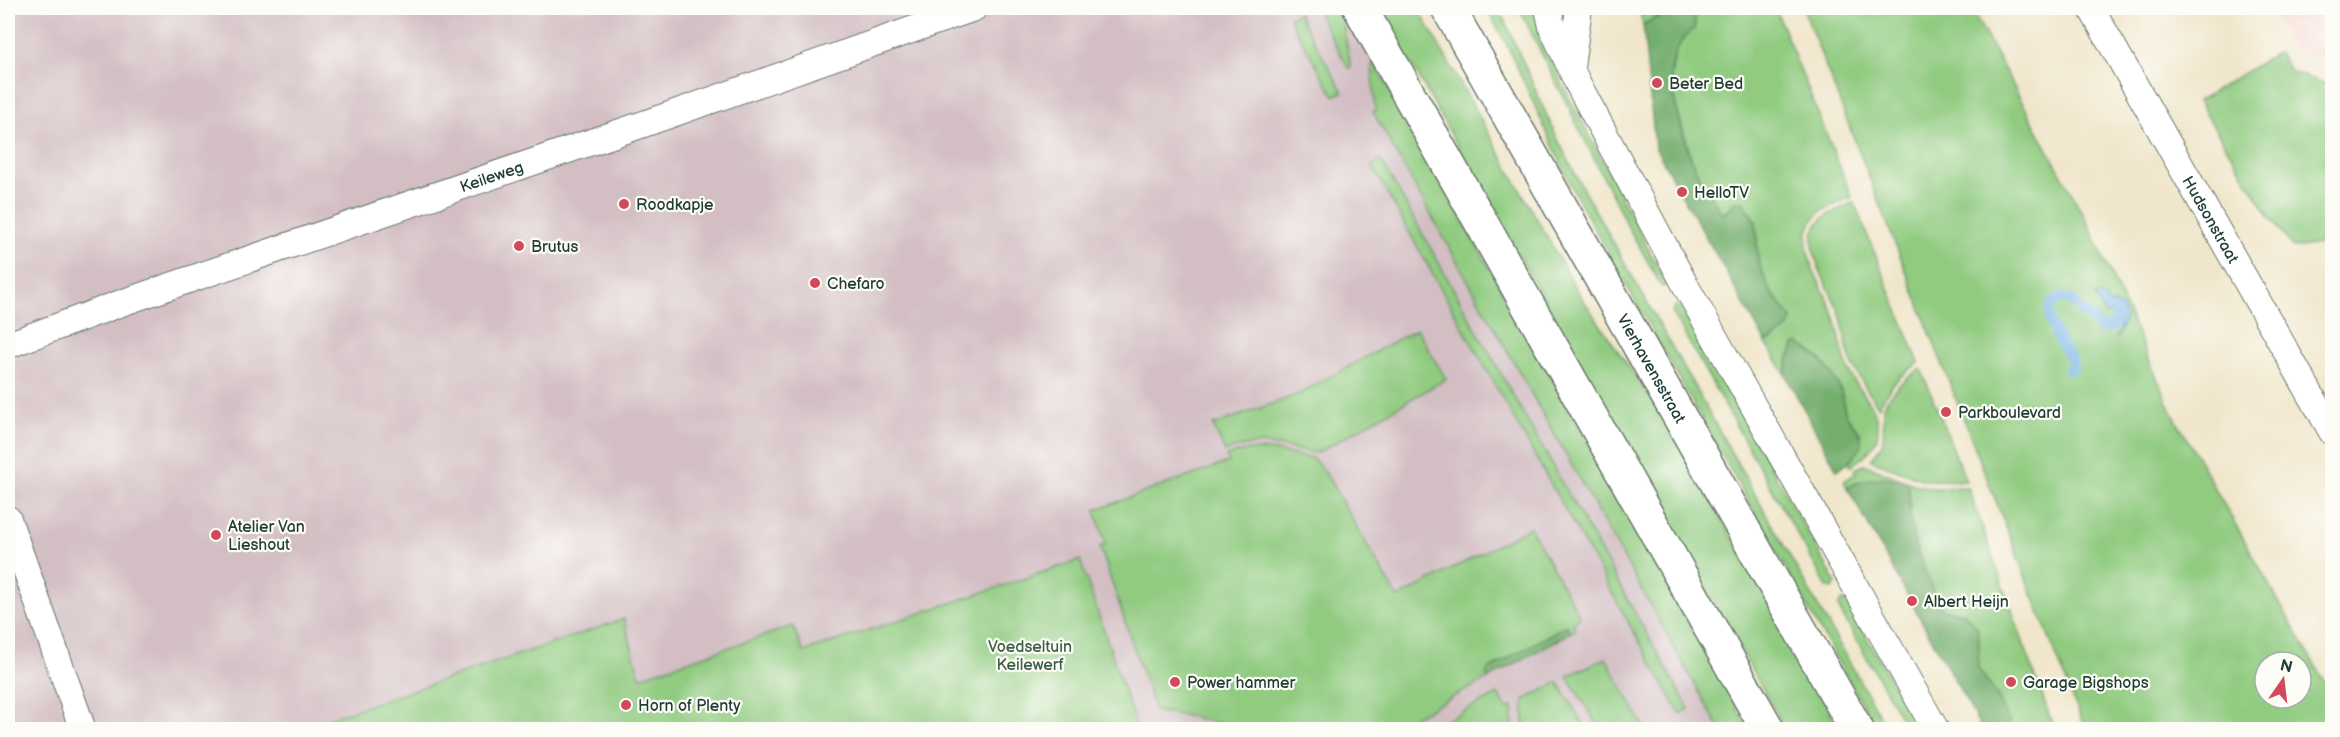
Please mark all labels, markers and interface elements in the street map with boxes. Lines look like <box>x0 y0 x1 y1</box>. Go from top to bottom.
place label: Beter Bed <box>1669 75 1743 94</box>
marker: Beter Bed <box>1650 76 1664 90</box>
street label: Keileweg <box>458 158 526 197</box>
street label: Hudsonstraat <box>2177 173 2242 267</box>
place label: HelloTV <box>1694 184 1749 203</box>
marker: HelloTV <box>1675 185 1689 199</box>
place label: Roodkapje <box>636 196 714 215</box>
marker: Roodkapje <box>617 197 631 211</box>
place label: Brutus <box>531 238 578 257</box>
marker: Brutus <box>512 239 526 253</box>
place label: Chefaro <box>827 275 885 294</box>
marker: Chefaro <box>808 276 822 290</box>
street label: Vierhavensstraat <box>1612 311 1689 427</box>
place label: Parkboulevard <box>1958 404 2061 423</box>
marker: Parkboulevard <box>1939 405 1953 419</box>
place label: Atelier Van Lieshout <box>228 518 305 555</box>
marker: Atelier Van Lieshout <box>209 528 223 542</box>
place label: Albert Heijn <box>1924 593 2009 612</box>
marker: Albert Heijn <box>1905 594 1919 608</box>
park label: Voedseltuin Keilewerf <box>988 638 1072 675</box>
north arrow <box>2253 650 2313 710</box>
text: N <box>2278 656 2294 678</box>
place label: Power hammer <box>1187 674 1295 693</box>
place label: Garage Bigshops <box>2023 674 2149 693</box>
marker: Power hammer <box>1168 675 1182 689</box>
marker: Garage Bigshops <box>2004 675 2018 689</box>
place label: Horn of Plenty <box>638 697 741 716</box>
marker: Horn of Plenty <box>619 698 633 712</box>

